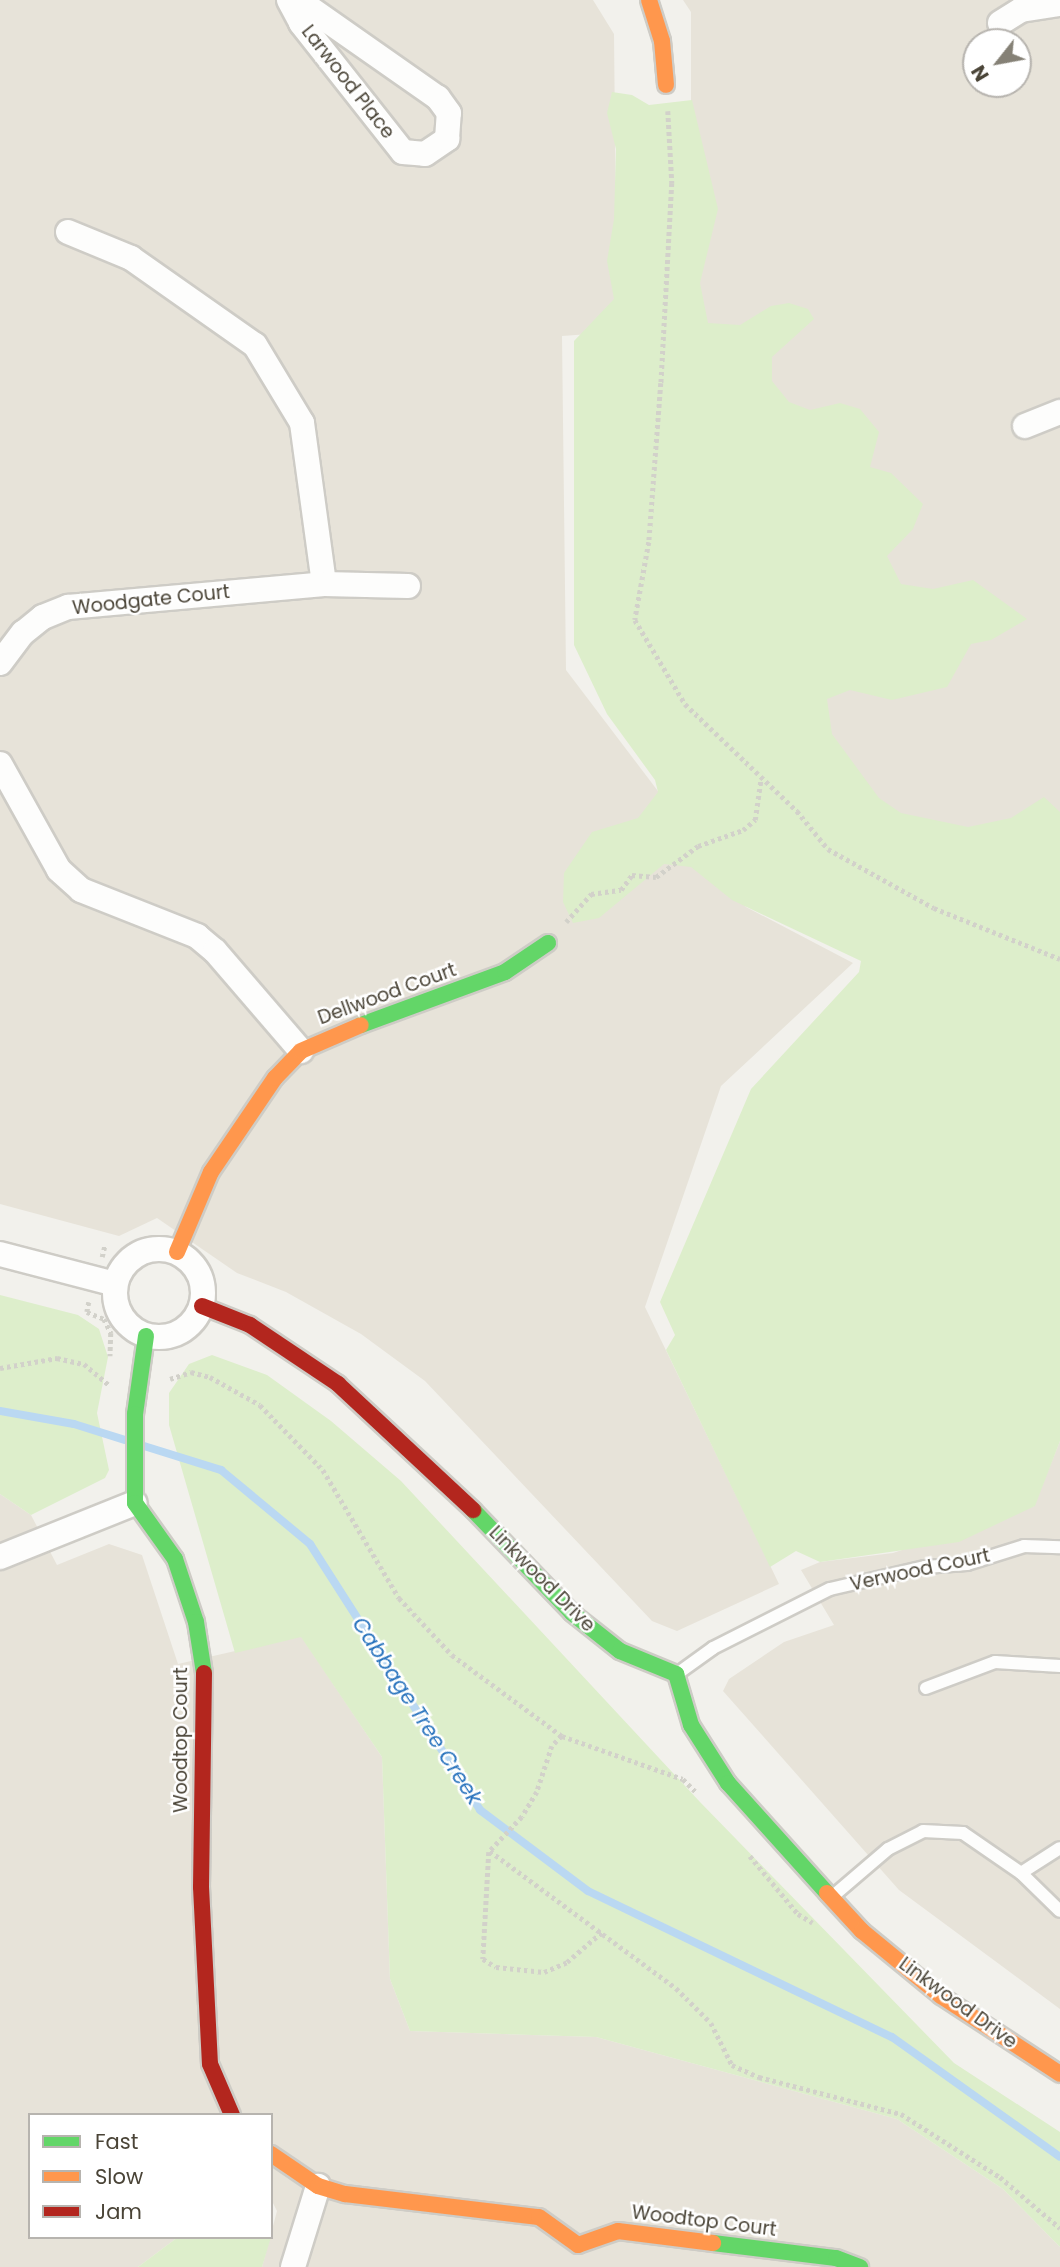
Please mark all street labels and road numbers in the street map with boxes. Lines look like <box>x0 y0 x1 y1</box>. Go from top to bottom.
street label: Larwood Place <box>297 21 399 143</box>
street label: Woodgate Court <box>71 580 231 620</box>
street label: Dellwood Court <box>315 958 459 1030</box>
street label: Linkwood Drive <box>484 1521 600 1637</box>
street label: Verwood Court <box>848 1544 992 1596</box>
street label: Woodtop Court <box>170 1667 192 1813</box>
street label: Linkwood Drive <box>895 1953 1021 2053</box>
street label: Woodtop Court <box>630 2201 778 2241</box>

